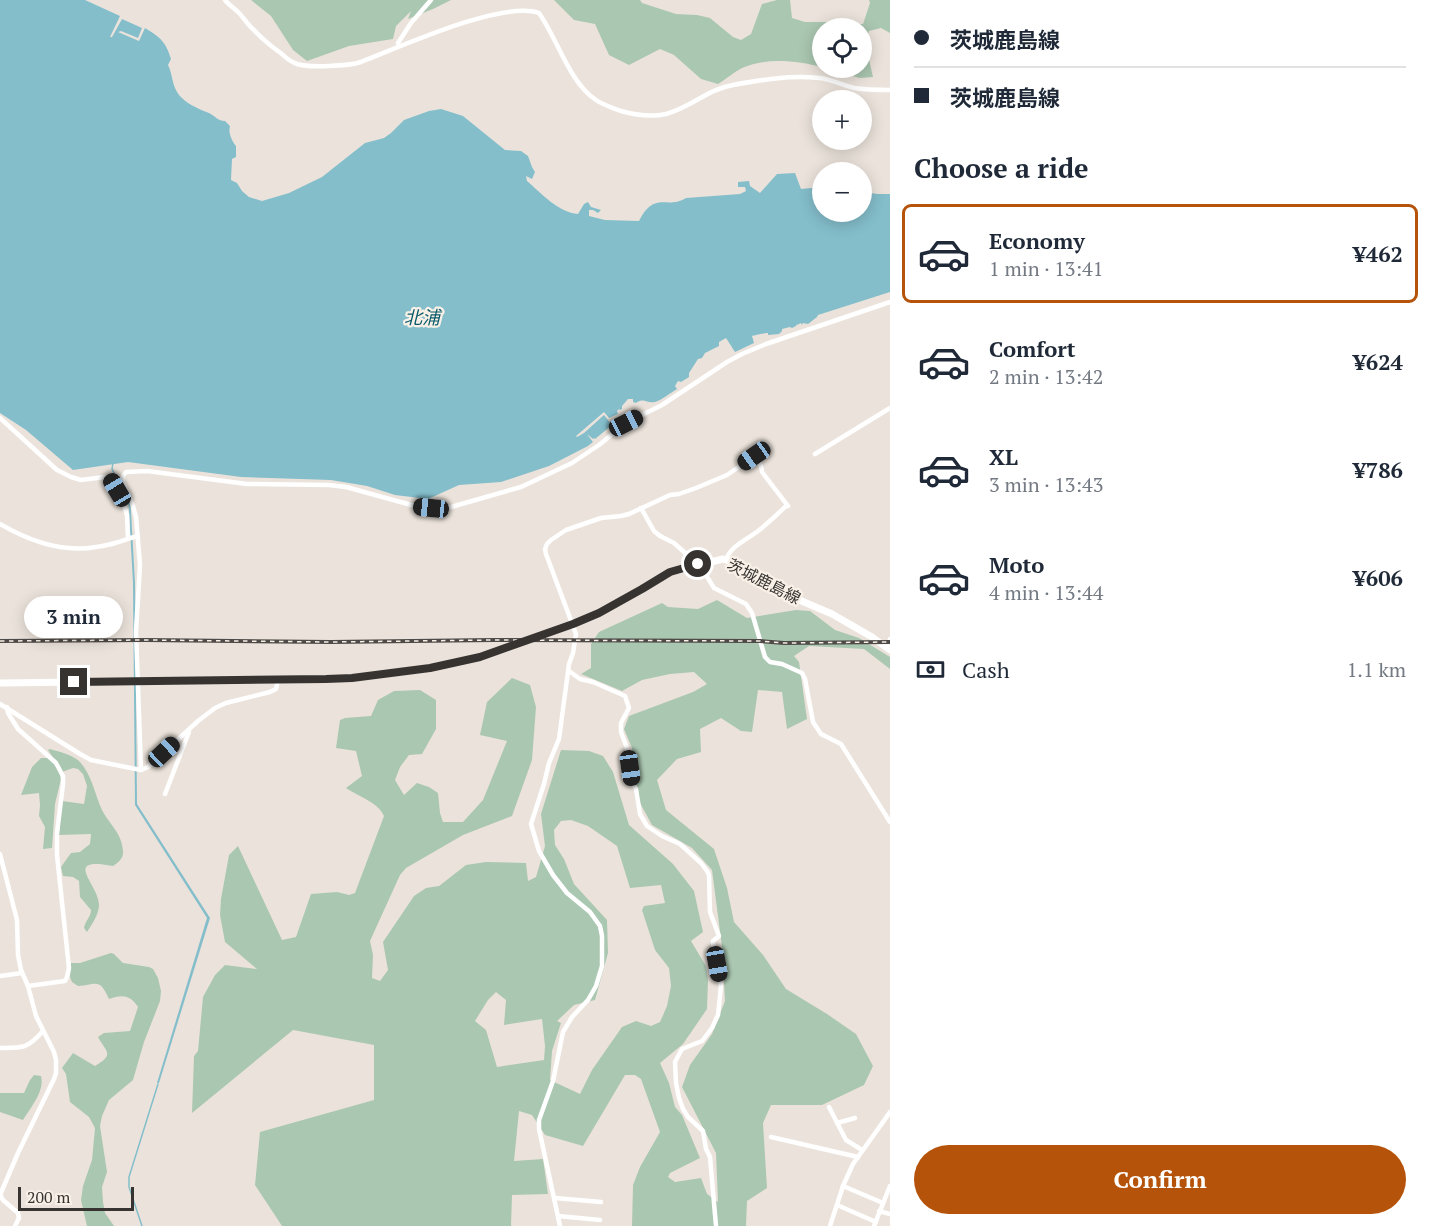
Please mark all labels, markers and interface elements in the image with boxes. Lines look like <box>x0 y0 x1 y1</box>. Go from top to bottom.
map controls <box>812 18 872 222</box>
button: locate <box>812 18 872 78</box>
text: 茨城鹿島線 <box>950 25 1060 54</box>
text: 茨城鹿島線 <box>950 83 1060 112</box>
button: + <box>812 90 872 150</box>
text: Choose a ride <box>914 150 1089 186</box>
button: − <box>812 162 872 222</box>
text: Economy <box>989 226 1085 255</box>
icon: car <box>917 227 971 281</box>
text: ¥462 <box>1353 239 1403 268</box>
text: 1 min · 13:41 <box>989 255 1103 282</box>
water label: 北浦 <box>404 305 443 329</box>
text: Comfort <box>989 334 1075 363</box>
icon: car <box>917 335 971 389</box>
text: ¥624 <box>1353 347 1403 376</box>
text: 2 min · 13:42 <box>989 363 1103 390</box>
car <box>606 407 646 439</box>
car <box>734 438 774 474</box>
text: XL <box>989 442 1018 471</box>
icon: car <box>917 443 971 497</box>
text: ¥786 <box>1353 455 1403 484</box>
car <box>100 470 134 510</box>
text: 3 min · 13:43 <box>989 471 1103 498</box>
car <box>412 497 450 519</box>
route start <box>684 550 711 577</box>
text: Moto <box>989 550 1044 579</box>
icon: car <box>917 551 971 605</box>
street label: 茨城鹿島線 <box>723 553 805 609</box>
text: ¥606 <box>1353 563 1403 592</box>
text: 4 min · 13:44 <box>989 579 1103 606</box>
callout: 3 min <box>25 595 124 637</box>
text: 3 min <box>46 603 101 630</box>
icon: cash <box>914 653 947 686</box>
text: Cash <box>962 655 1010 684</box>
text: 1.1 km <box>1347 656 1406 683</box>
route end <box>60 668 87 695</box>
car <box>145 733 183 771</box>
car <box>619 749 641 787</box>
car <box>705 945 729 983</box>
button: Confirm <box>914 1145 1406 1214</box>
scale bar <box>18 1184 134 1212</box>
text: 200 m <box>27 1186 70 1208</box>

